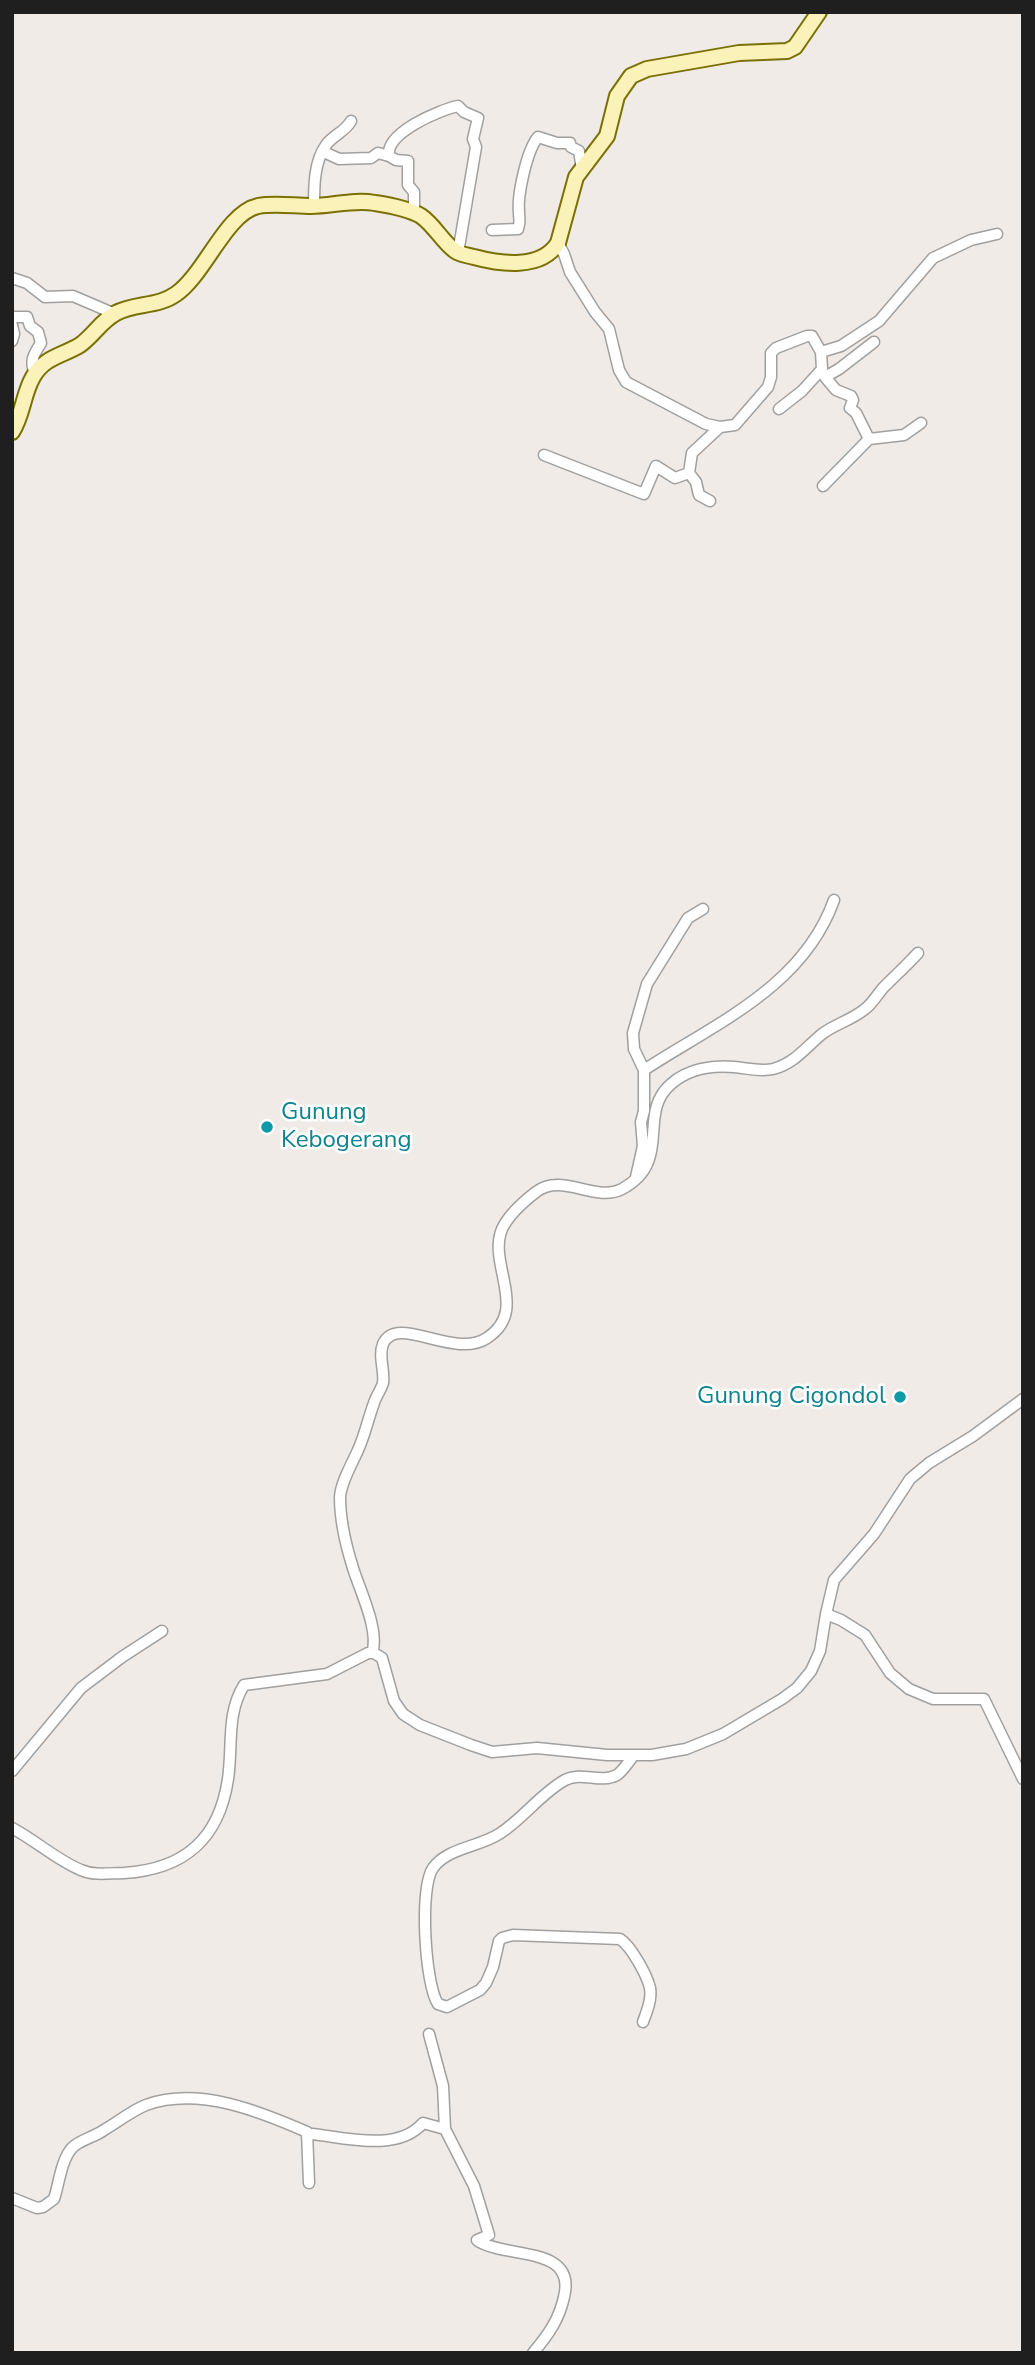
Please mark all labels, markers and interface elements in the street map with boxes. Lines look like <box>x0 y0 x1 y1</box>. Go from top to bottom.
place label: Gunung Kebogerang <box>281 1099 412 1155</box>
marker: Gunung Kebogerang <box>259 1119 275 1135</box>
place label: Gunung Cigondol <box>697 1383 886 1411</box>
marker: Gunung Cigondol <box>892 1389 908 1405</box>

